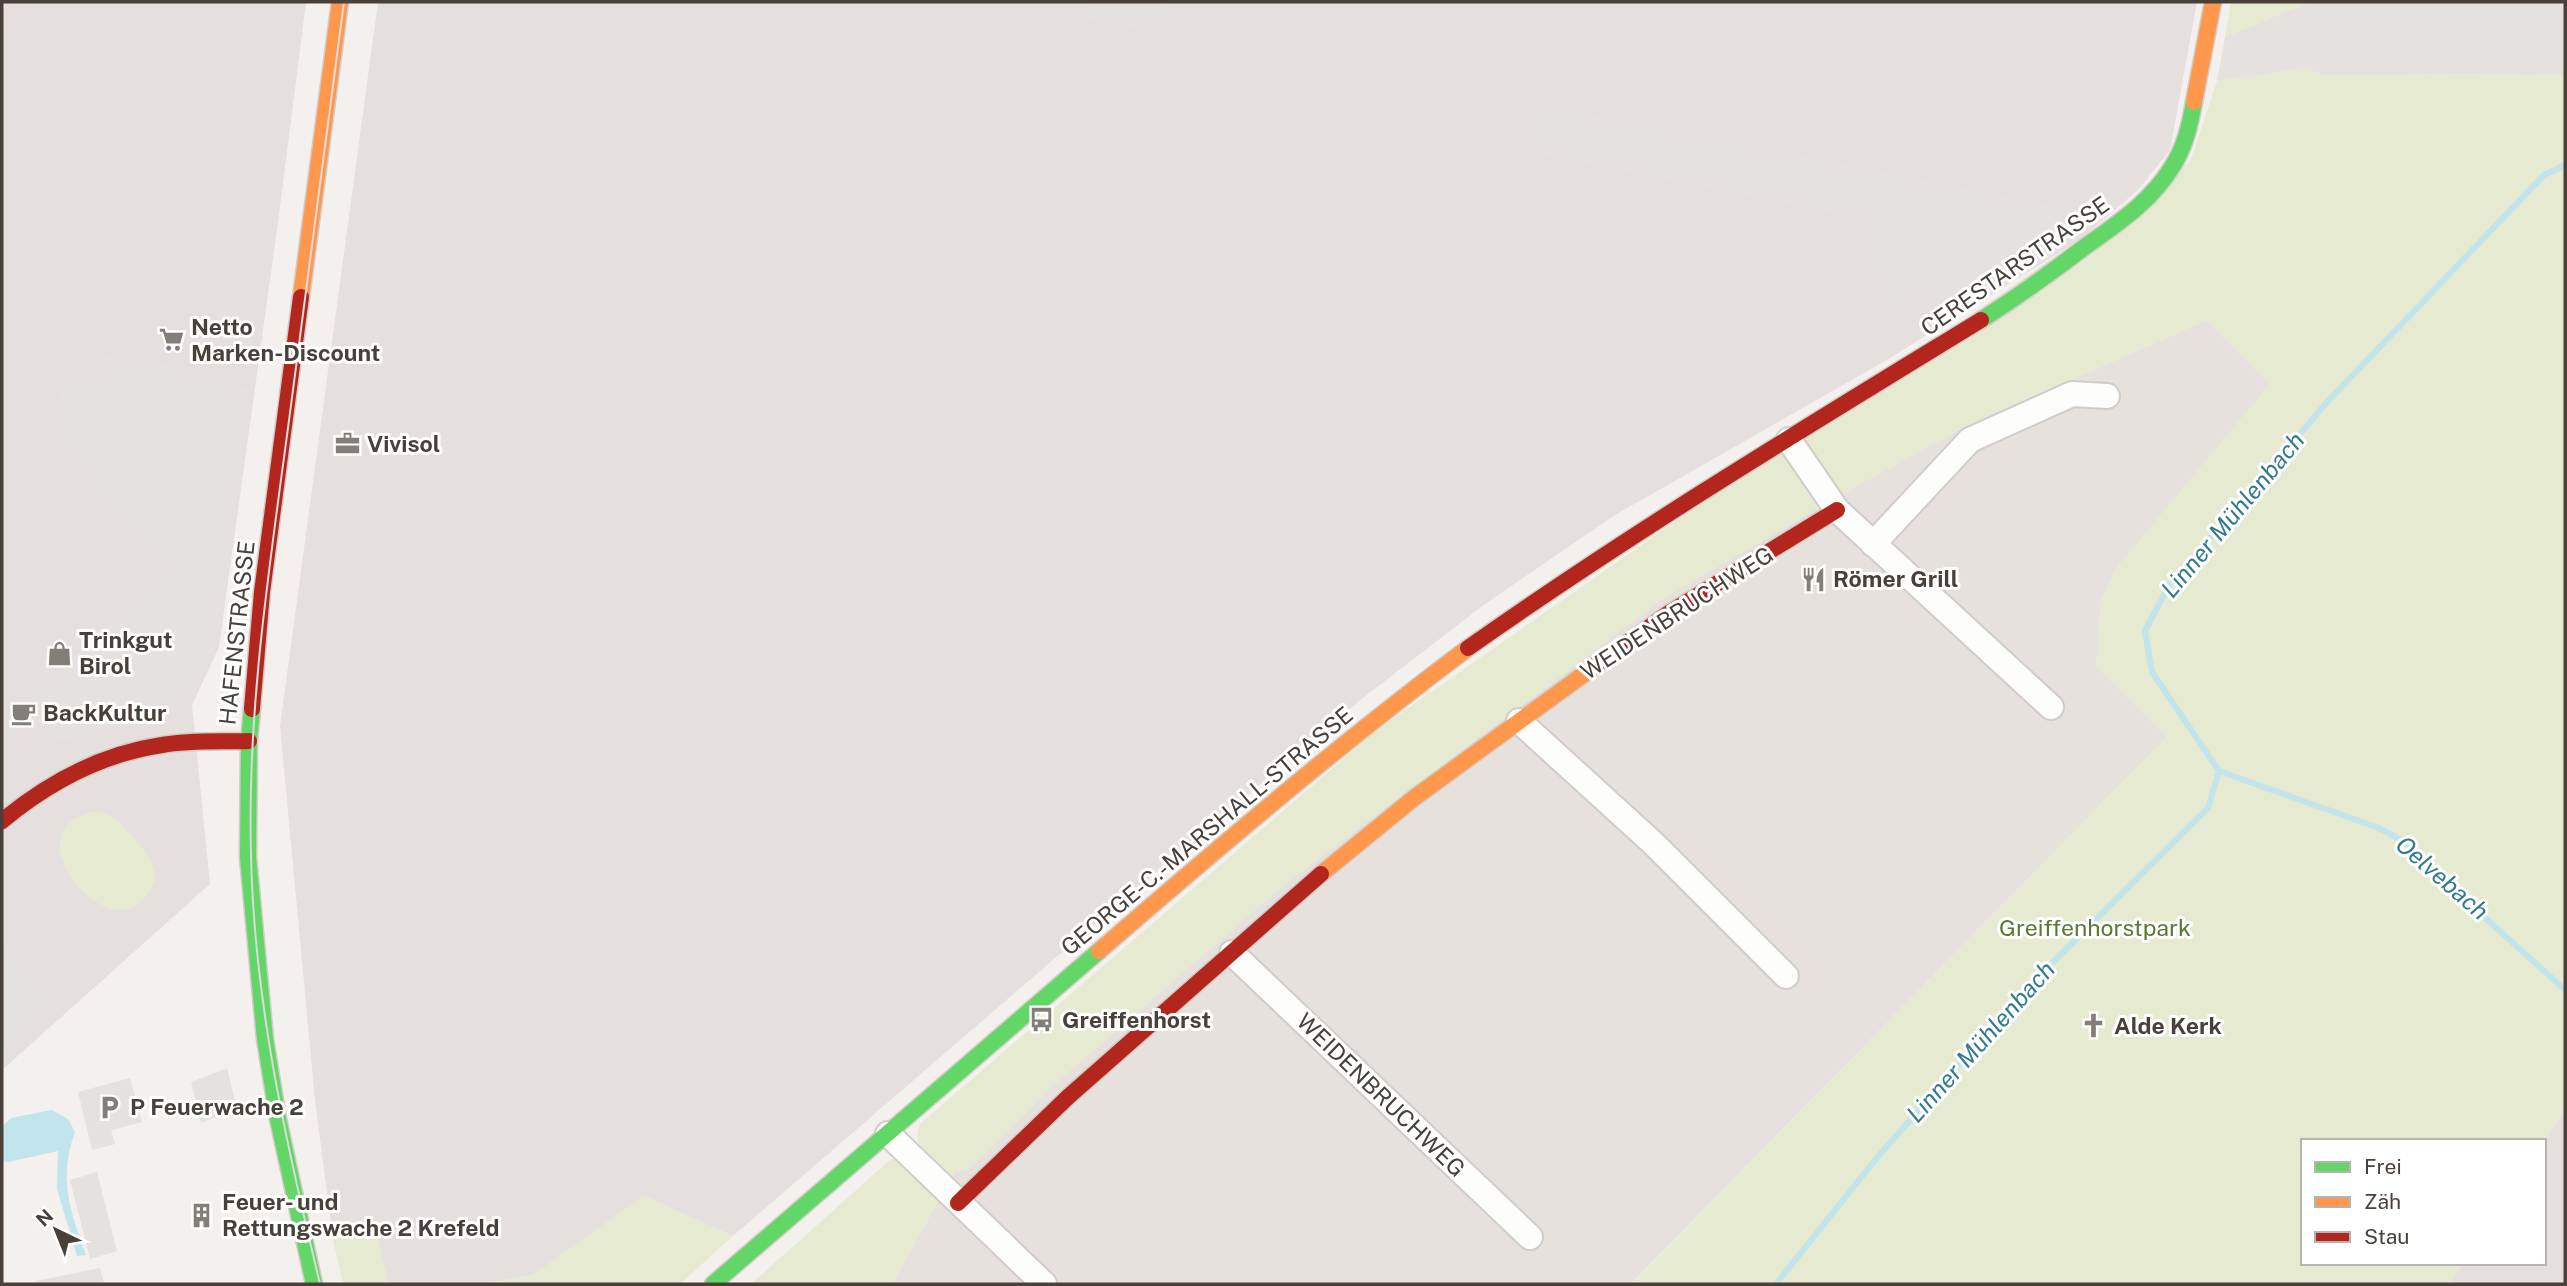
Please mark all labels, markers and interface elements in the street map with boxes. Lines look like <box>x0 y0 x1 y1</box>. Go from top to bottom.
street label: CERESTARSTRASSE <box>1915 190 2114 341</box>
place label: Netto Marken-Discount <box>191 313 380 366</box>
supermarket icon: Netto Marken-Discount <box>157 326 185 354</box>
water label: Linner Mühlenbach <box>2155 426 2310 603</box>
office icon: Vivisol <box>333 430 361 458</box>
place label: Vivisol <box>367 430 440 457</box>
street label: HAFENSTRASSE <box>213 540 260 726</box>
street label: WEIDENBRUCHWEG <box>1575 540 1778 685</box>
restaurant icon: Römer Grill <box>1799 565 1827 593</box>
place label: Römer Grill <box>1833 565 1958 592</box>
place label: Trinkgut Birol <box>79 626 173 679</box>
shop icon: Trinkgut Birol <box>45 639 73 667</box>
cafe icon: BackKultur <box>9 699 37 727</box>
place label: BackKultur <box>43 699 166 726</box>
street label: GEORGE-C.-MARSHALL-STRASSE <box>1055 701 1358 961</box>
water label: Oelvebach <box>2391 830 2495 925</box>
park label: Greiffenhorstpark <box>1999 914 2191 941</box>
water label: Linner Mühlenbach <box>1901 955 2060 1128</box>
bus stop icon: Greiffenhorst <box>1028 1006 1056 1034</box>
place label: Greiffenhorst <box>1062 1006 1211 1033</box>
street label: WEIDENBRUCHWEG <box>1291 1007 1471 1182</box>
church icon: Alde Kerk <box>2080 1012 2108 1040</box>
place label: Alde Kerk <box>2114 1012 2222 1039</box>
parking icon: P Feuerwache 2 <box>96 1093 124 1121</box>
place label: P Feuerwache 2 <box>130 1093 304 1120</box>
legend <box>2301 1139 2546 1265</box>
text: Frei <box>2364 1154 2402 1179</box>
place label: Feuer- und Rettungswache 2 Krefeld <box>222 1188 499 1241</box>
text: Zäh <box>2364 1189 2401 1214</box>
north arrow <box>21 1195 91 1265</box>
building icon: Feuer- und Rettungswache 2 Krefeld <box>188 1201 216 1229</box>
text: N <box>31 1204 57 1231</box>
text: Stau <box>2364 1224 2410 1249</box>

